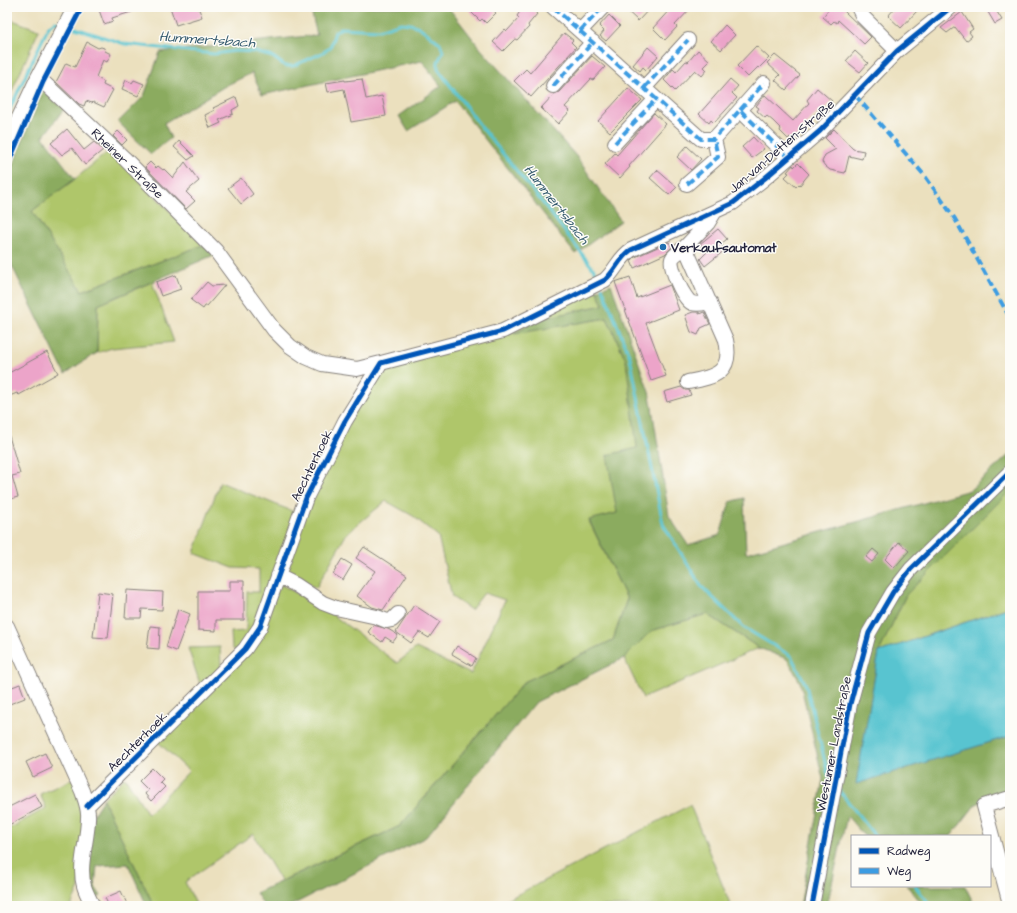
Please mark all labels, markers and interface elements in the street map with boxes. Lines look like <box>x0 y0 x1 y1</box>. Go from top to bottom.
water label: Hummertsbach <box>158 27 257 53</box>
street label: Jan-van-Detten-Straße <box>725 96 839 198</box>
street label: Rheiner Straße <box>87 124 167 203</box>
water label: Hummertsbach <box>519 161 594 249</box>
place label: Verkaufsautomat <box>670 239 777 257</box>
marker: Verkaufsautomat <box>658 242 668 252</box>
street label: Aechterhoek <box>287 426 337 505</box>
street label: Westumer Landstraße <box>812 675 856 814</box>
street label: Aechterhoek <box>104 708 172 776</box>
legend <box>851 835 991 887</box>
text: Radweg <box>887 843 930 861</box>
text: Weg <box>887 863 911 881</box>

